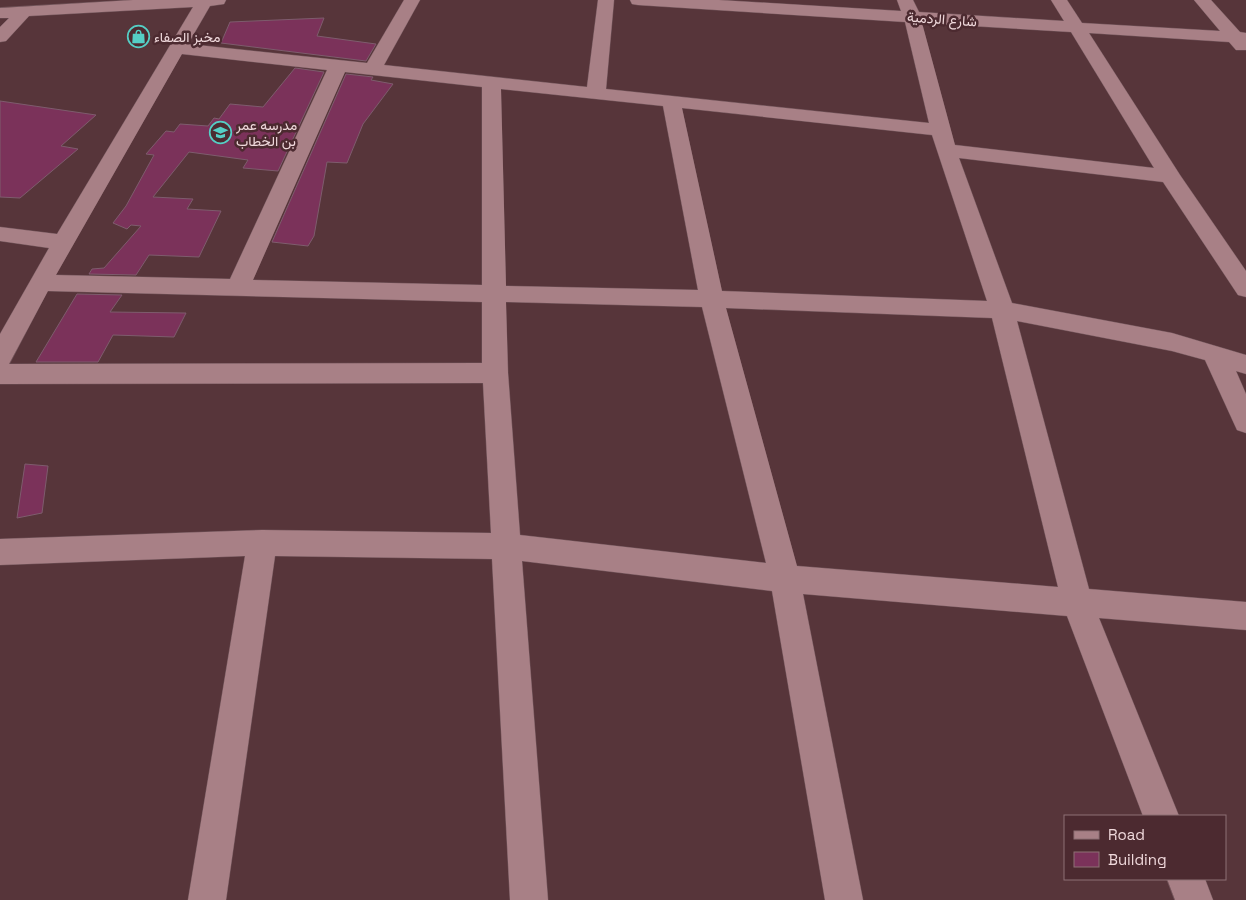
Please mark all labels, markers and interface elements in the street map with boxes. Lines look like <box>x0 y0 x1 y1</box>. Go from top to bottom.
street label: شارع الردمية <box>906 8 977 32</box>
shop icon: مخبز الصفاء <box>126 25 150 49</box>
place label: مخبز الصفاء <box>154 28 220 46</box>
place label: مدرسه عمر بن الخطاب <box>235 116 297 150</box>
school or university icon: مدرسه عمر بن الخطاب <box>208 121 232 145</box>
legend <box>1064 815 1226 880</box>
text: Road <box>1108 825 1145 844</box>
text: Building <box>1108 850 1167 869</box>

